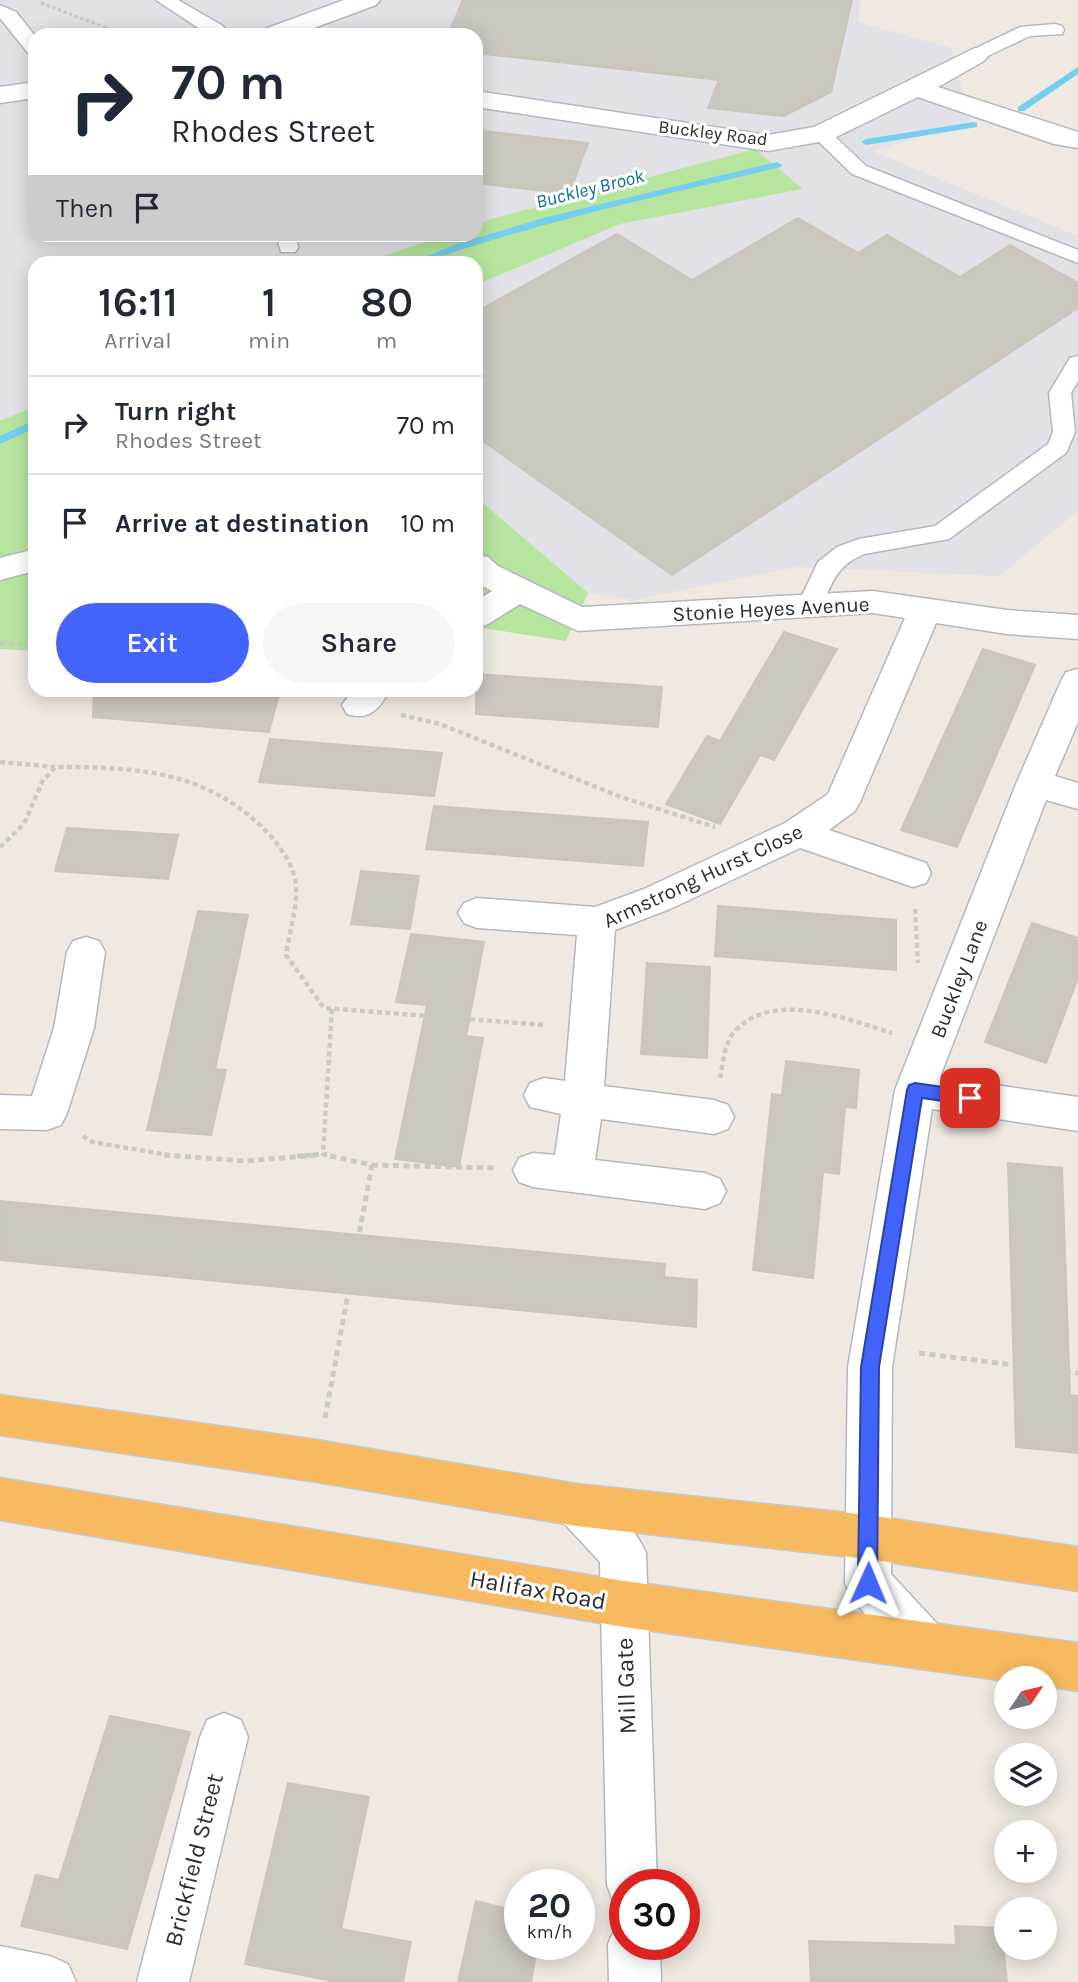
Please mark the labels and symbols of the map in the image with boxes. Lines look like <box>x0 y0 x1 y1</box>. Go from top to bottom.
street label: Buckley Road <box>657 115 769 151</box>
water label: Buckley Brook <box>534 165 647 213</box>
street label: Stonie Heyes Avenue <box>672 592 870 626</box>
street label: Armstrong Hurst Close <box>600 819 806 933</box>
street label: Buckley Lane <box>925 916 993 1042</box>
pin <box>940 1068 1000 1128</box>
position arrow <box>831 1546 905 1620</box>
street label: Halifax Road <box>468 1564 608 1616</box>
street label: Mill Gate <box>610 1637 642 1735</box>
north arrow <box>994 1666 1057 1729</box>
street label: Brickfield Street <box>159 1771 229 1949</box>
speed limit sign: 30 <box>609 1869 700 1960</box>

